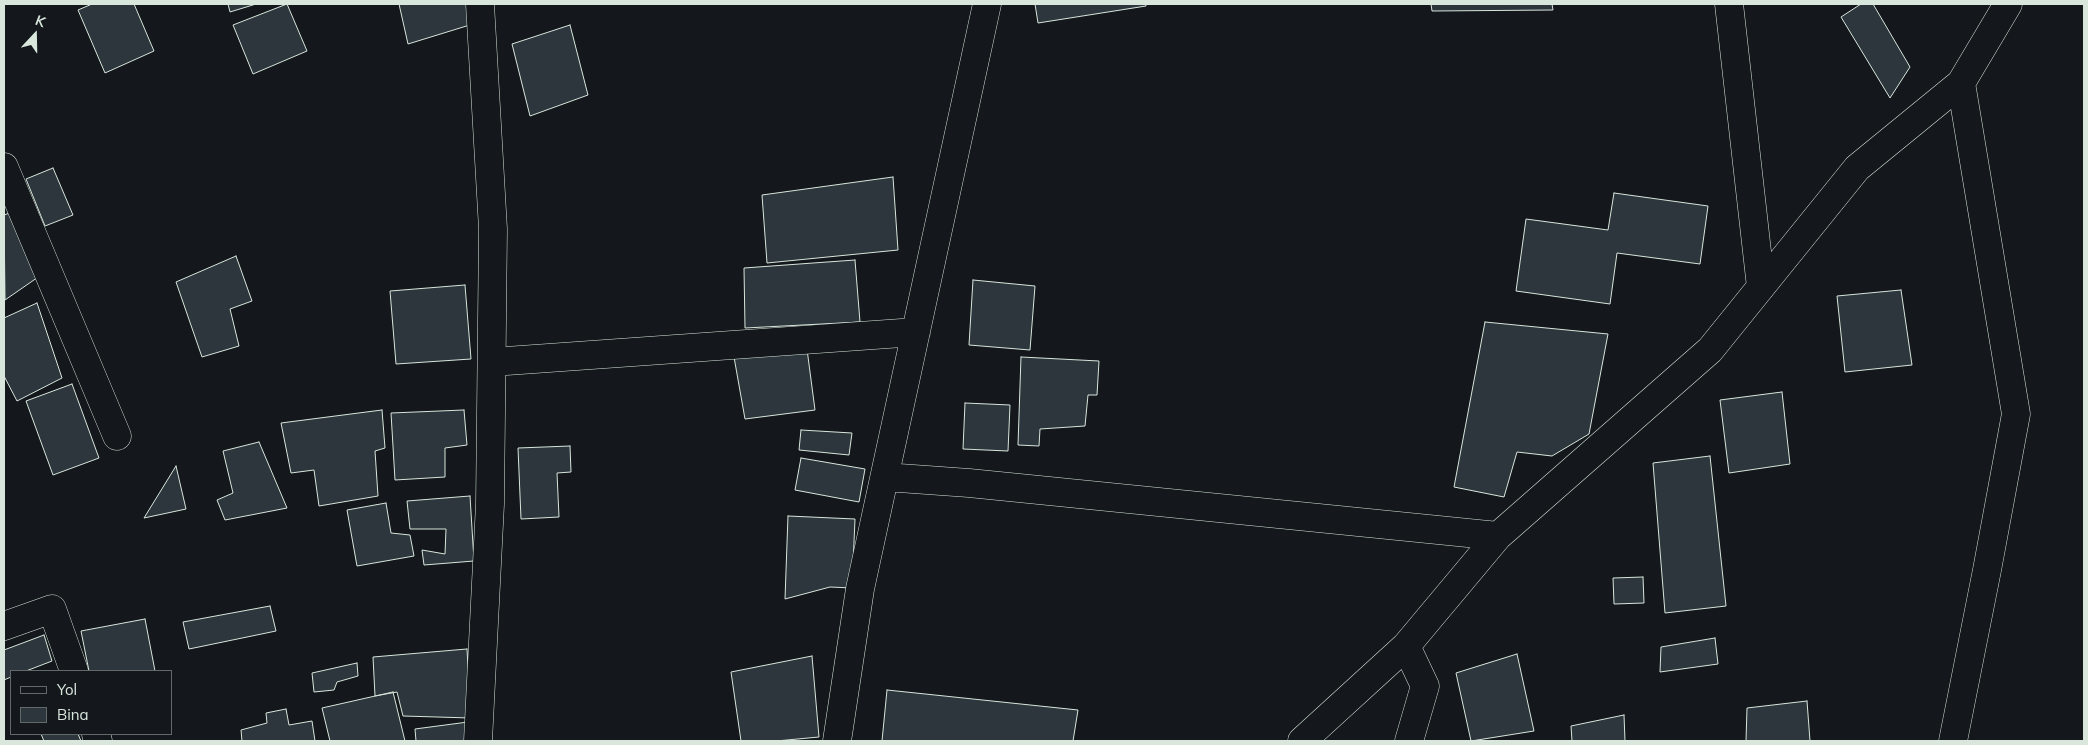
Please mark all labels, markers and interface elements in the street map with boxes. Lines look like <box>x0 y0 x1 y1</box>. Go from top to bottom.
north arrow <box>10 10 60 60</box>
text: K <box>33 11 48 31</box>
legend <box>10 670 172 735</box>
text: Yol <box>57 680 77 699</box>
text: Bina <box>57 705 89 724</box>

